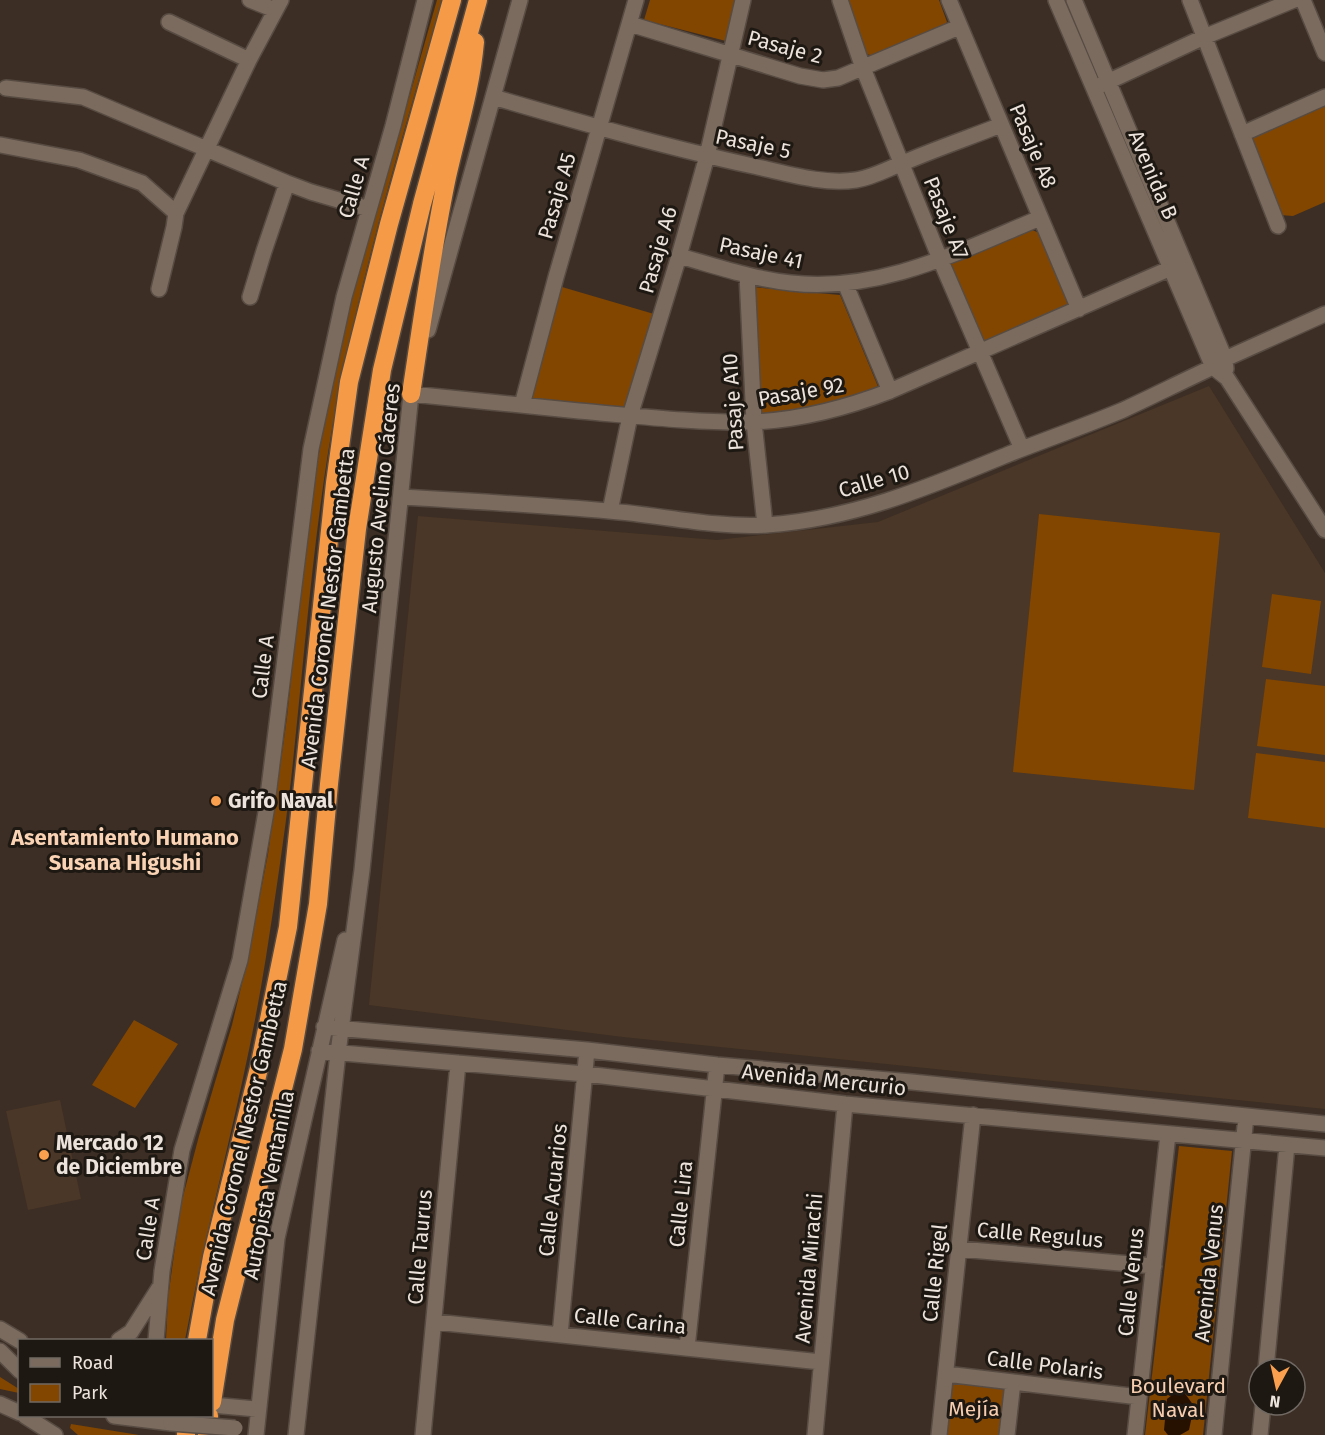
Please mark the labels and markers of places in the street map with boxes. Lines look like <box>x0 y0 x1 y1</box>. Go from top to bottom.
place label: Grifo Naval <box>228 788 334 814</box>
marker: Grifo Naval <box>209 794 223 808</box>
place label: Mercado 12 de Diciembre <box>56 1130 182 1180</box>
marker: Mercado 12 de Diciembre <box>37 1148 51 1162</box>

